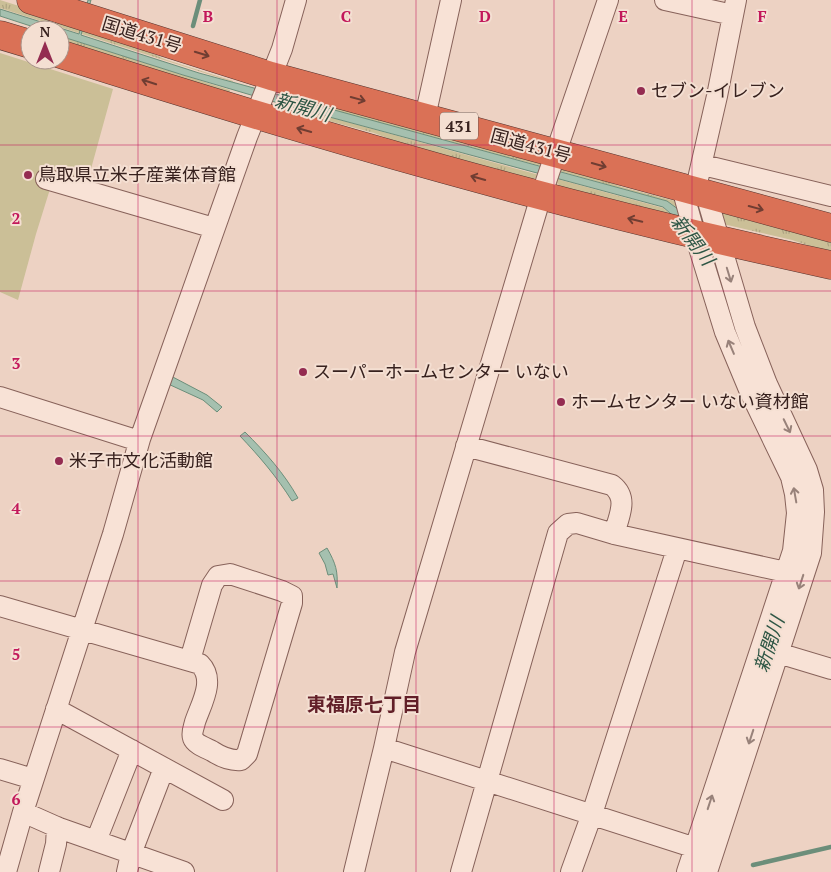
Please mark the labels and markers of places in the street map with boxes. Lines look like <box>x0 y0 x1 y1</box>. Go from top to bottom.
place label: セブン-イレブン <box>651 78 785 102</box>
marker: セブン-イレブン <box>635 85 647 97</box>
place label: 鳥取県立米子産業体育館 <box>38 162 236 186</box>
marker: 鳥取県立米子産業体育館 <box>22 169 34 181</box>
place label: スーパーホームセンター いない <box>313 359 569 383</box>
marker: スーパーホームセンター いない <box>297 366 309 378</box>
place label: ホームセンター いない資材館 <box>571 389 809 413</box>
marker: ホームセンター いない資材館 <box>555 396 567 408</box>
place label: 米子市文化活動館 <box>69 448 213 472</box>
marker: 米子市文化活動館 <box>53 455 65 467</box>

